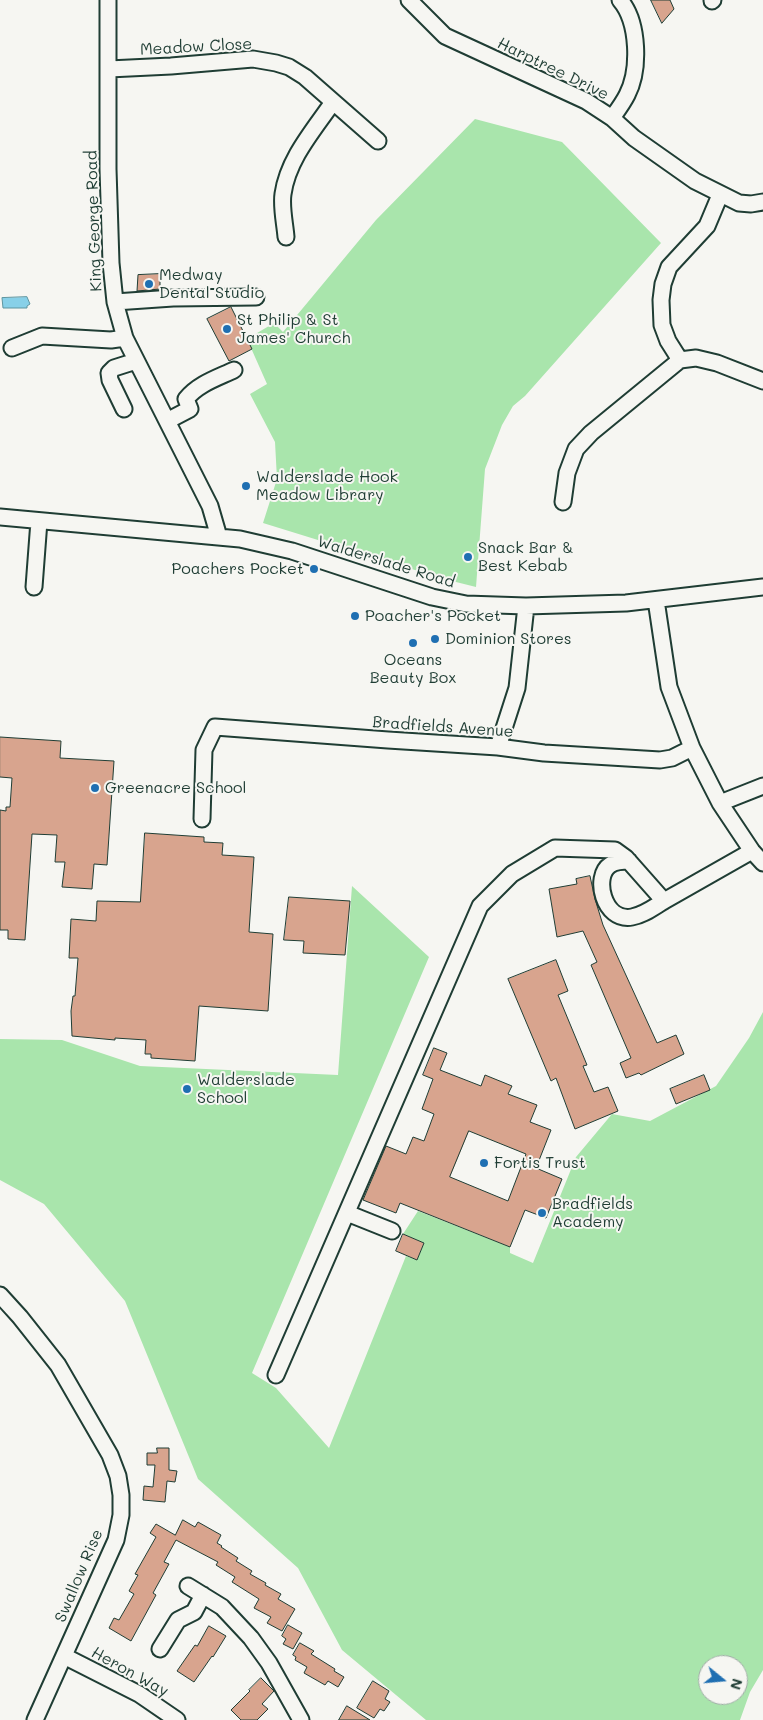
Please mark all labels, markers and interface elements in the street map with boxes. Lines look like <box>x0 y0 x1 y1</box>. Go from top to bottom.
street label: Meadow Close <box>139 34 253 60</box>
street label: Harptree Drive <box>494 34 612 104</box>
street label: King George Road <box>82 150 106 292</box>
place label: Medway Dental Studio <box>159 265 264 303</box>
marker: Medway Dental Studio <box>143 278 155 290</box>
place label: St Philip & St James' Church <box>237 310 351 348</box>
marker: St Philip & St James' Church <box>221 323 233 335</box>
place label: Walderslade Hook Meadow Library <box>256 467 398 505</box>
marker: Walderslade Hook Meadow Library <box>240 480 252 492</box>
street label: Walderslade Road <box>315 532 457 592</box>
place label: Snack Bar & Best Kebab <box>478 538 573 576</box>
marker: Snack Bar & Best Kebab <box>462 551 474 563</box>
place label: Poachers Pocket <box>171 559 304 579</box>
marker: Poachers Pocket <box>308 563 320 575</box>
place label: Poacher's Pocket <box>365 606 501 626</box>
marker: Poacher's Pocket <box>349 610 361 622</box>
place label: Dominion Stores <box>445 629 572 649</box>
marker: Dominion Stores <box>429 633 441 645</box>
marker: Oceans Beauty Box <box>407 637 419 649</box>
place label: Oceans Beauty Box <box>370 650 456 688</box>
street label: Bradfields Avenue <box>372 712 514 742</box>
place label: Greenacre School <box>105 778 246 798</box>
marker: Greenacre School <box>89 782 101 794</box>
place label: Walderslade School <box>197 1070 295 1108</box>
marker: Walderslade School <box>181 1083 193 1095</box>
place label: Fortis Trust <box>494 1153 586 1173</box>
marker: Fortis Trust <box>478 1157 490 1169</box>
place label: Bradfields Academy <box>552 1194 633 1232</box>
marker: Bradfields Academy <box>536 1207 548 1219</box>
street label: Swallow Rise <box>51 1527 107 1625</box>
street label: Heron Way <box>88 1643 172 1701</box>
north arrow <box>698 1655 748 1705</box>
text: N <box>726 1676 748 1692</box>

